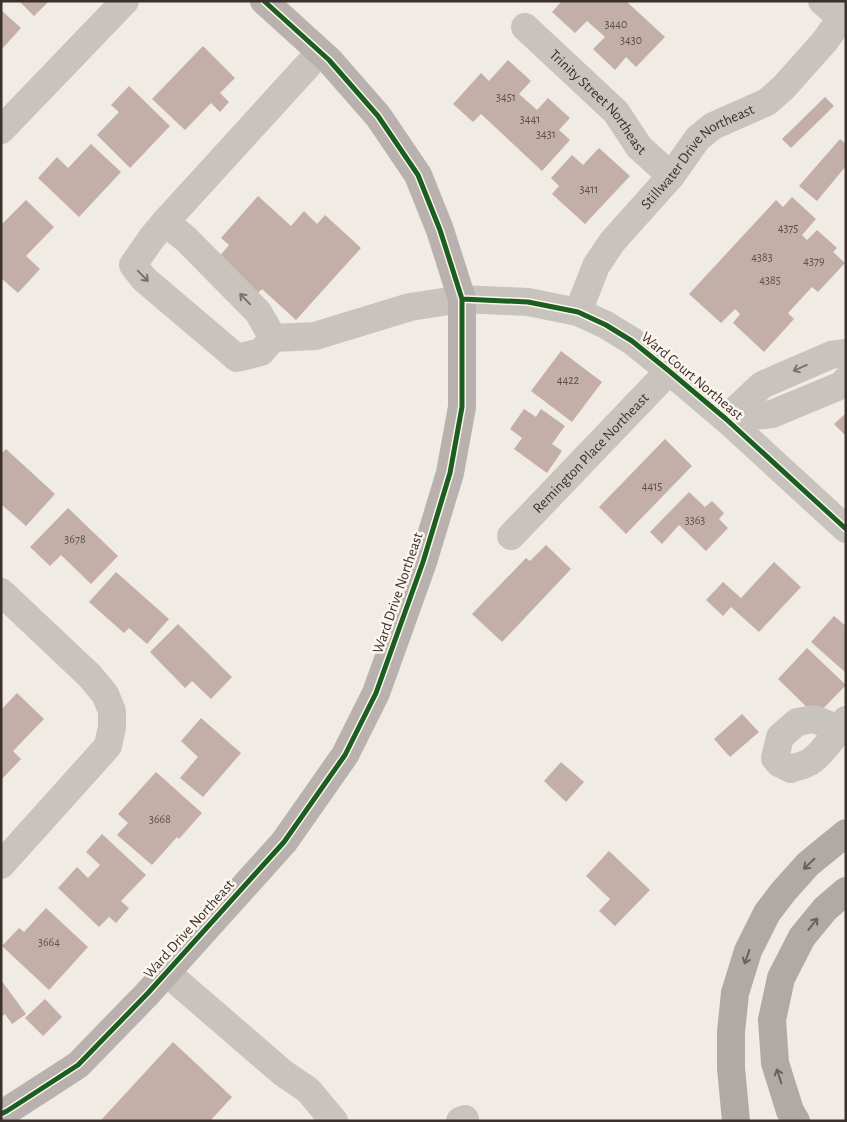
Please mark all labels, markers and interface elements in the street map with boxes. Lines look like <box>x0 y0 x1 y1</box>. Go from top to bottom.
house number: 3440 <box>605 18 627 30</box>
house number: 3430 <box>620 34 642 46</box>
street label: Trinity Street Northeast <box>547 47 649 157</box>
house number: 3451 <box>496 91 516 103</box>
street label: Stillwater Drive Northeast <box>638 101 756 212</box>
house number: 3441 <box>520 113 540 125</box>
house number: 3431 <box>536 128 556 140</box>
house number: 3411 <box>580 183 598 195</box>
house number: 4375 <box>778 222 798 234</box>
house number: 4383 <box>751 251 773 263</box>
house number: 4379 <box>803 255 825 267</box>
one-way arrow <box>137 270 149 283</box>
house number: 4385 <box>759 274 781 286</box>
one-way arrow <box>239 293 251 305</box>
street label: Ward Court Northeast <box>638 329 746 423</box>
one-way arrow <box>793 364 808 374</box>
house number: 4422 <box>557 374 580 386</box>
street label: Remington Place Northeast <box>530 390 651 516</box>
house number: 4415 <box>642 480 662 492</box>
house number: 3363 <box>685 514 705 526</box>
street label: Ward Drive Northeast <box>370 530 426 655</box>
house number: 3678 <box>64 533 86 545</box>
house number: 3668 <box>149 813 171 825</box>
one-way arrow <box>802 858 815 870</box>
street label: Ward Drive Northeast <box>141 877 237 981</box>
one-way arrow <box>808 917 819 930</box>
house number: 3664 <box>38 936 60 948</box>
one-way arrow <box>741 948 751 964</box>
one-way arrow <box>773 1068 783 1084</box>

